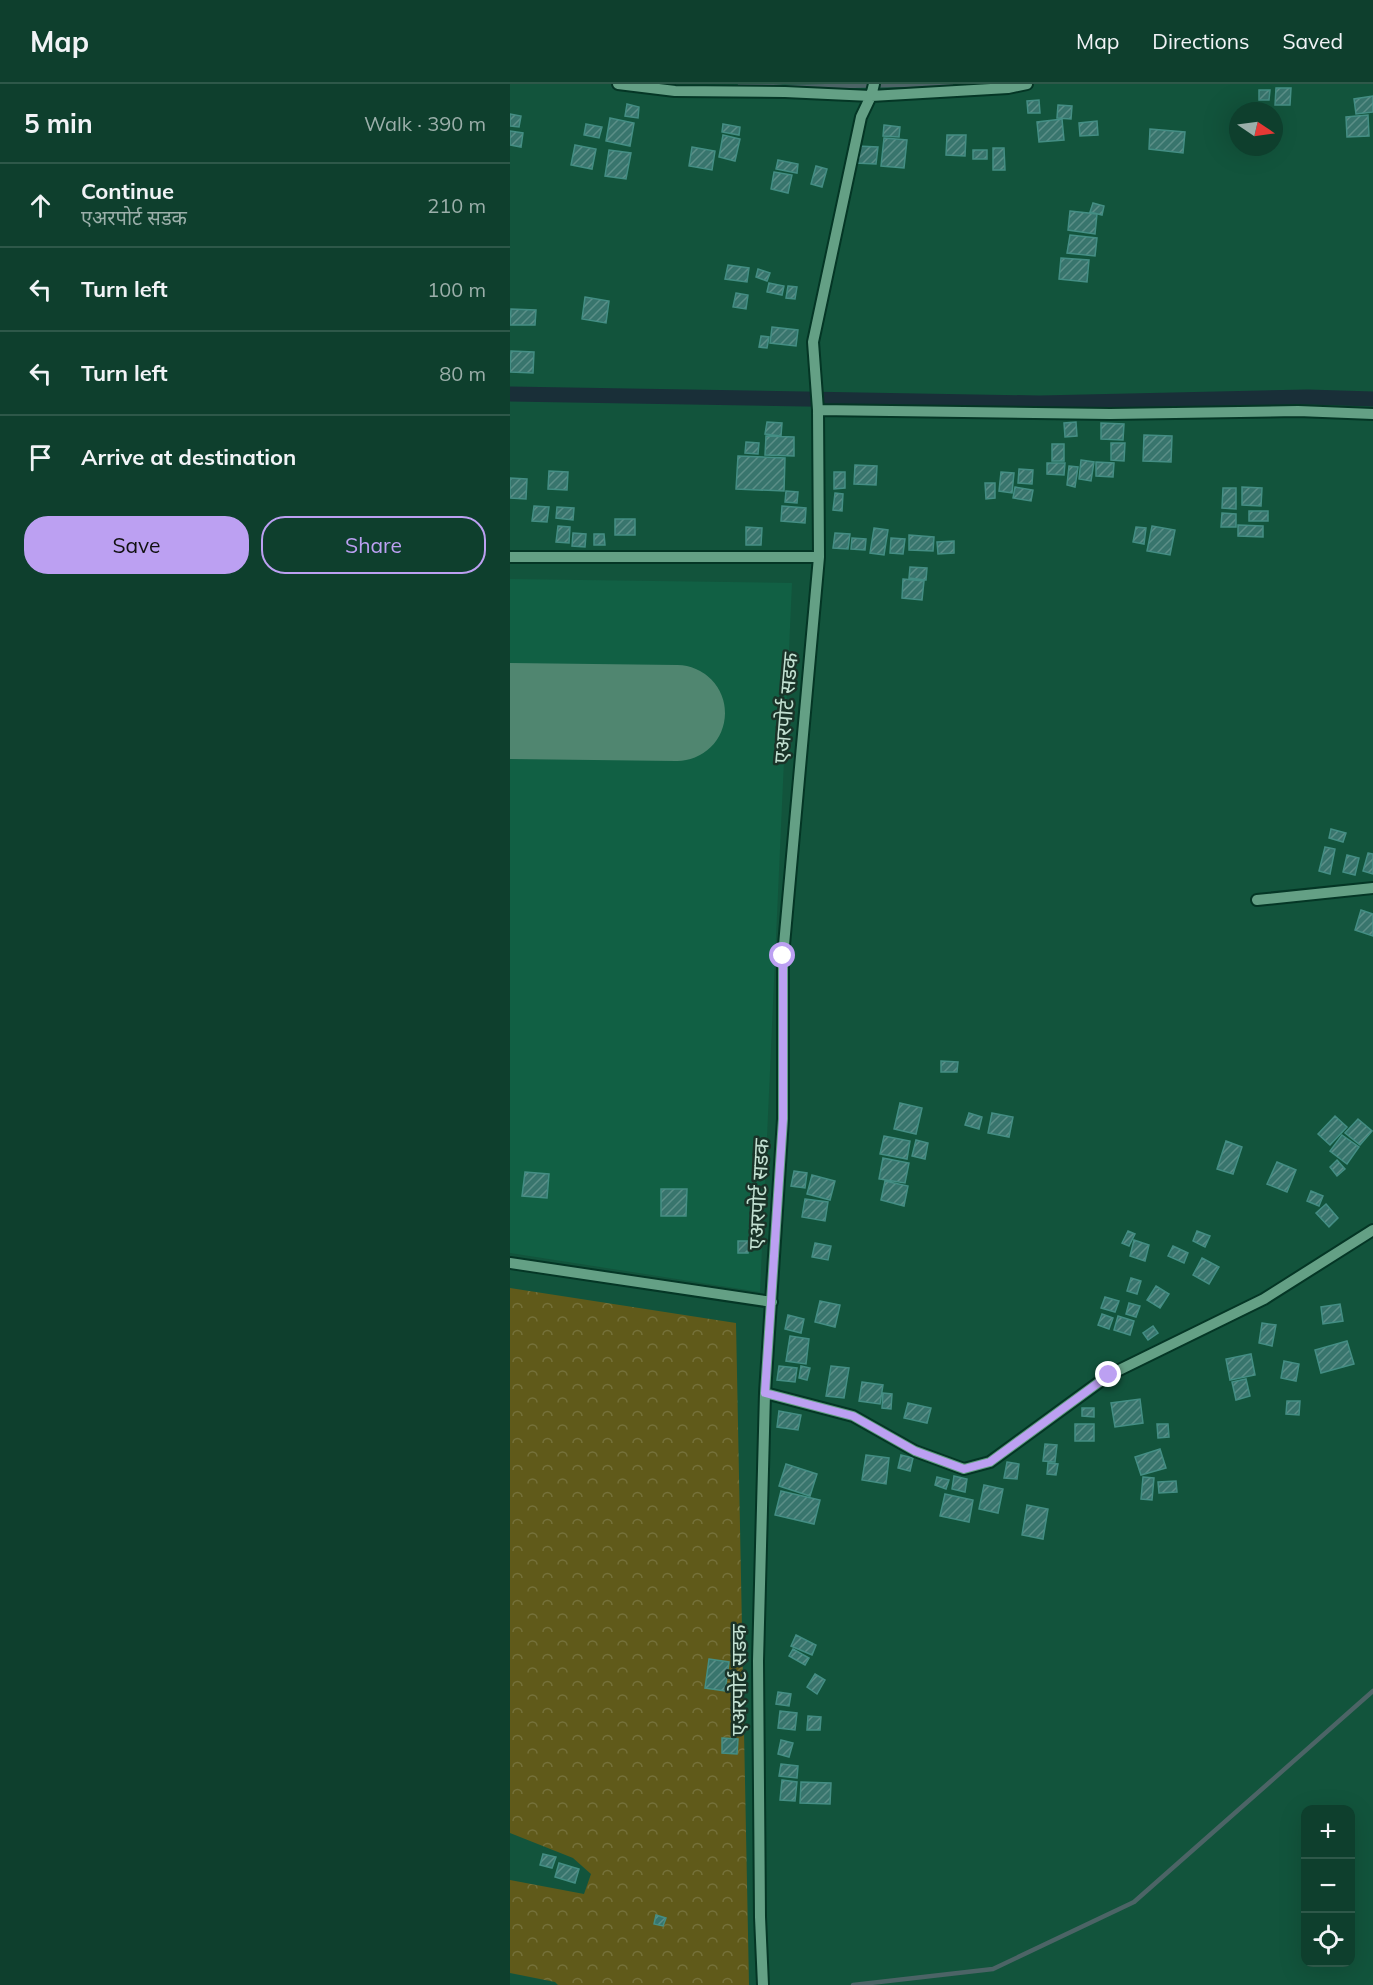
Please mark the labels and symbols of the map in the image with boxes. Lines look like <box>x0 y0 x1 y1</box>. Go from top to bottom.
north arrow <box>1229 102 1283 156</box>
street label: एअरपोर्ट सडक <box>767 651 803 764</box>
route start <box>769 942 795 968</box>
street label: एअरपोर्ट सडक <box>742 1137 774 1250</box>
route end <box>1095 1361 1121 1387</box>
street label: एअरपोर्ट सडक <box>725 1624 751 1736</box>

